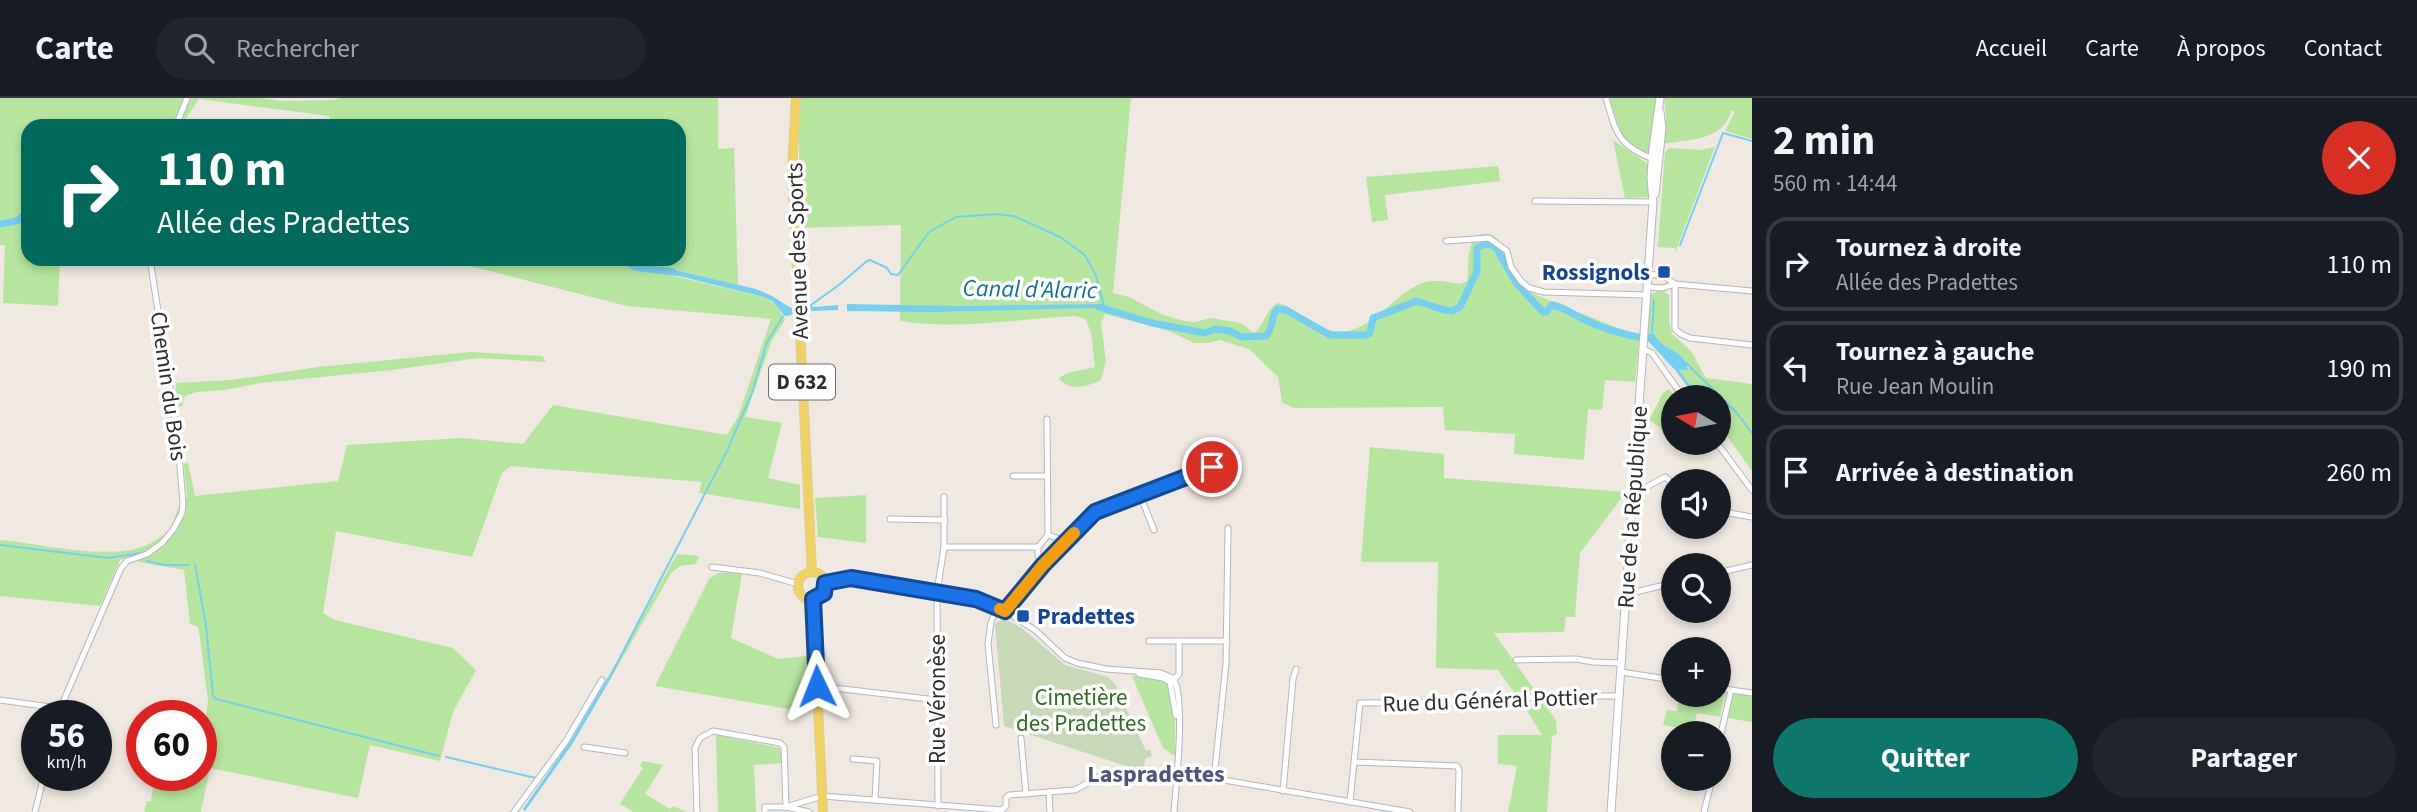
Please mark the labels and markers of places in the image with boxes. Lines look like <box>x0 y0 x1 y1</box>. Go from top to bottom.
place label: Rossignols <box>1542 256 1650 289</box>
marker: Rossignols <box>1656 264 1672 280</box>
pin <box>1182 437 1242 497</box>
place label: Pradettes <box>1037 600 1135 633</box>
marker: Pradettes <box>1015 608 1031 624</box>

